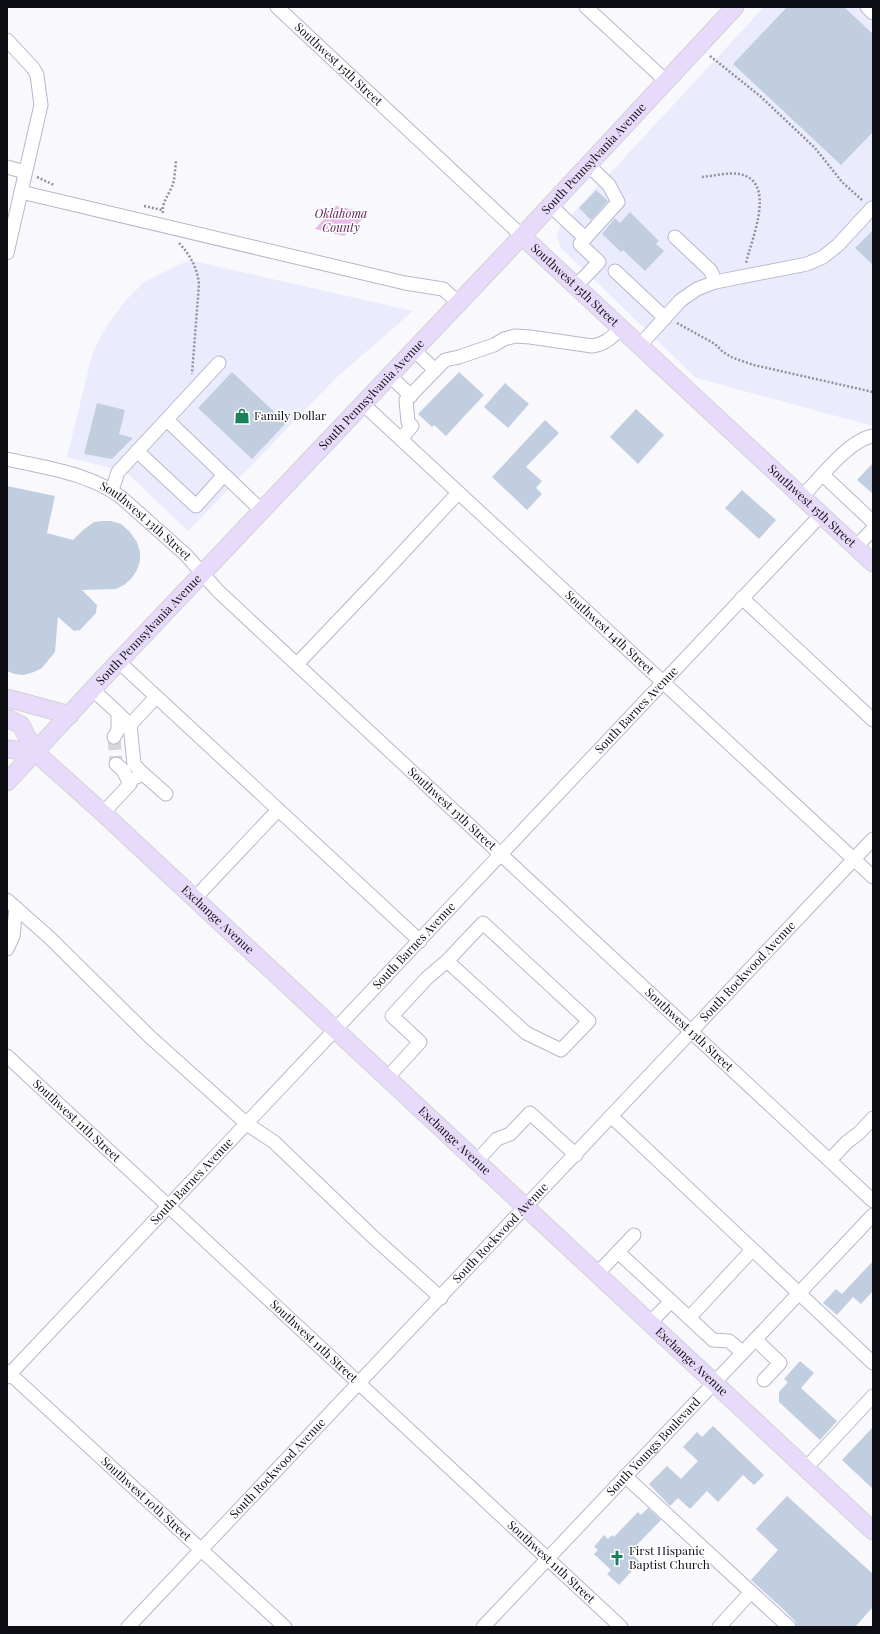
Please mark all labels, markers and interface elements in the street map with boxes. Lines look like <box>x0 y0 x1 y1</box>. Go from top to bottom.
street label: Southwest 15th Street <box>292 19 387 109</box>
street label: South Pennsylvania Avenue <box>537 99 649 217</box>
park label: Oklahoma County <box>315 205 367 235</box>
street label: Southwest 15th Street <box>528 239 623 330</box>
street label: South Pennsylvania Avenue <box>315 335 427 453</box>
shop icon: Family Dollar <box>233 407 251 425</box>
place label: Family Dollar <box>254 407 327 423</box>
street label: Southwest 15th Street <box>765 460 860 551</box>
street label: Southwest 13th Street <box>98 477 196 563</box>
street label: South Pennsylvania Avenue <box>92 570 204 688</box>
street label: Southwest 14th Street <box>562 586 658 678</box>
street label: South Barnes Avenue <box>591 663 681 757</box>
street label: Southwest 13th Street <box>405 763 501 854</box>
street label: Exchange Avenue <box>178 881 258 957</box>
street label: South Barnes Avenue <box>368 898 458 992</box>
street label: South Rockwood Avenue <box>696 917 798 1025</box>
street label: Southwest 13th Street <box>642 984 738 1075</box>
street label: Southwest 11th Street <box>30 1075 125 1165</box>
street label: Exchange Avenue <box>415 1102 495 1178</box>
street label: South Barnes Avenue <box>146 1134 236 1228</box>
street label: South Rockwood Avenue <box>448 1179 551 1286</box>
street label: Southwest 11th Street <box>267 1296 362 1386</box>
street label: Exchange Avenue <box>652 1323 732 1399</box>
street label: South Youngs Boulevard <box>602 1394 703 1499</box>
street label: South Rockwood Avenue <box>226 1414 328 1522</box>
street label: Southwest 10th Street <box>98 1453 196 1544</box>
street label: Southwest 11th Street <box>504 1516 600 1607</box>
place label: First Hispanic Baptist Church <box>629 1542 710 1572</box>
church icon: First Hispanic Baptist Church <box>608 1549 626 1567</box>

